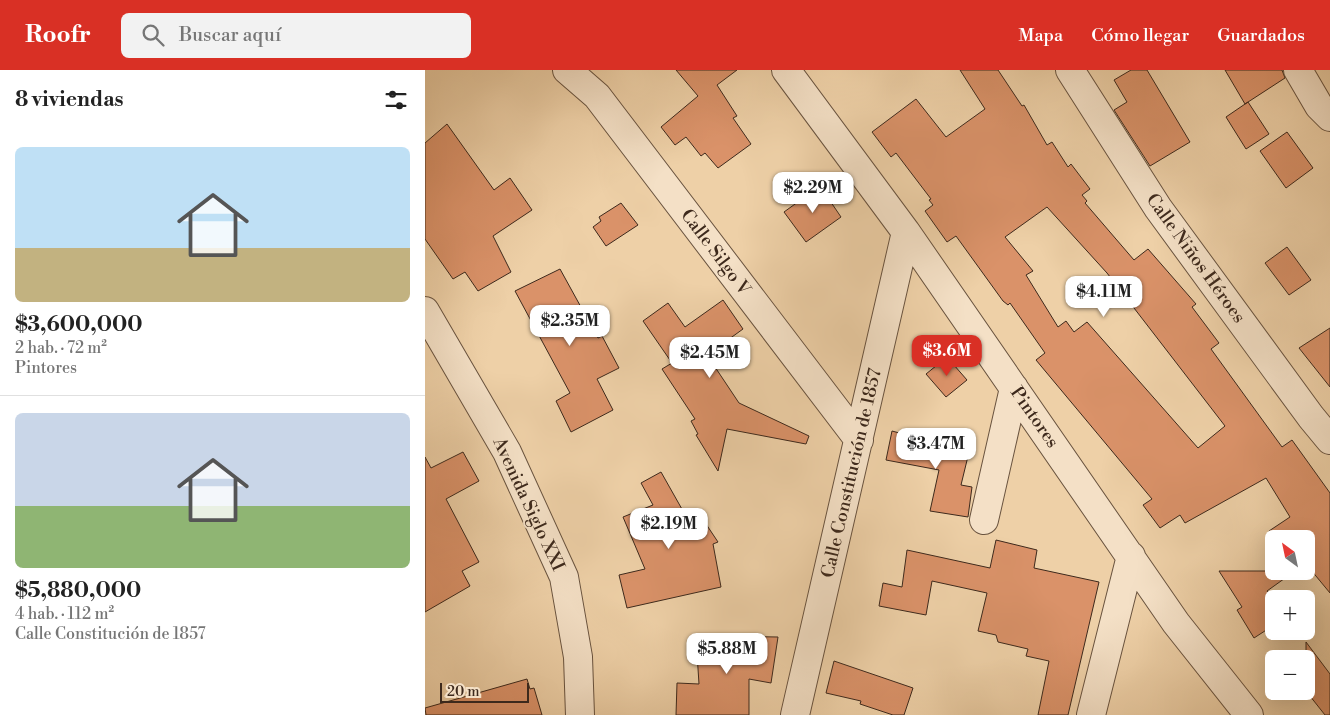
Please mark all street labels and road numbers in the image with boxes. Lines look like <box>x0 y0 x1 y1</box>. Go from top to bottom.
street label: Calle Niños Héroes <box>1141 189 1250 328</box>
street label: Calle Silgo V <box>676 204 756 300</box>
street label: Calle Constitución de 1857 <box>816 366 887 580</box>
street label: Pintores <box>1005 382 1064 453</box>
street label: Avenida Siglo XXI <box>487 433 570 575</box>

